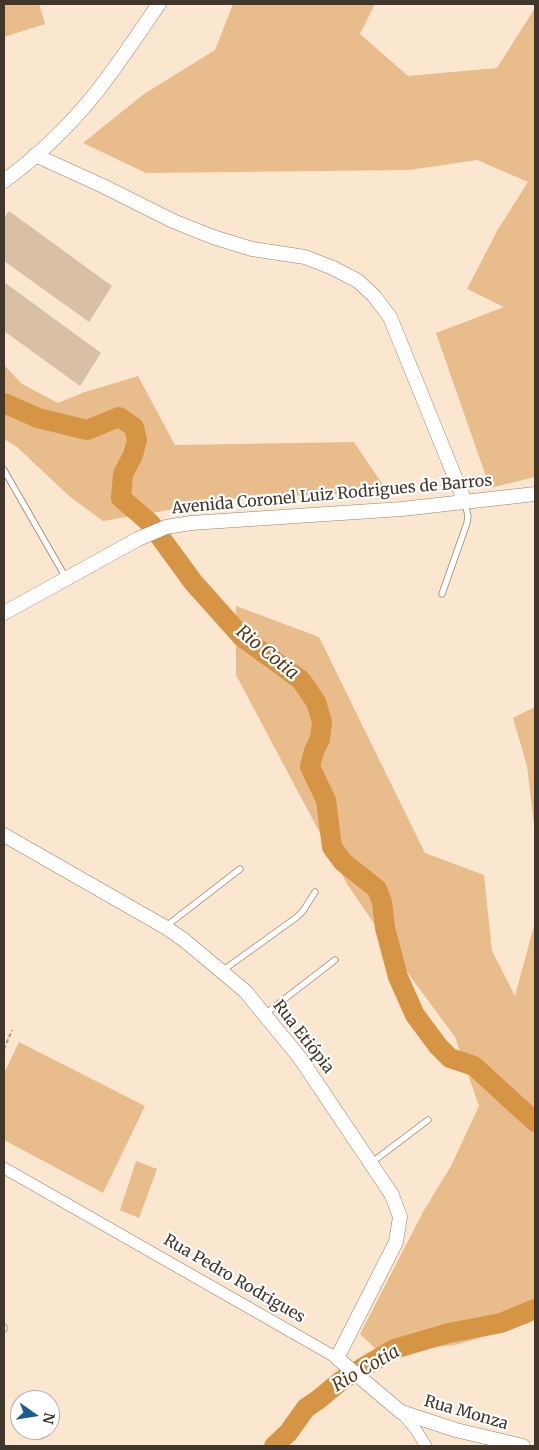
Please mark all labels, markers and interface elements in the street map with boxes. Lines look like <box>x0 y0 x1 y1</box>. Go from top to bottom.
street label: Avenida Coronel Luiz Rodrigues de Barros <box>171 471 493 519</box>
water label: Rio Cotia <box>231 621 303 685</box>
street label: Rua Etiópia <box>268 997 338 1077</box>
street label: Rua Pedro Rodrigues <box>160 1231 308 1327</box>
water label: Rio Cotia <box>328 1341 404 1397</box>
north arrow <box>10 1390 60 1440</box>
street label: Rua Monza <box>422 1392 510 1434</box>
text: N <box>39 1411 59 1426</box>

